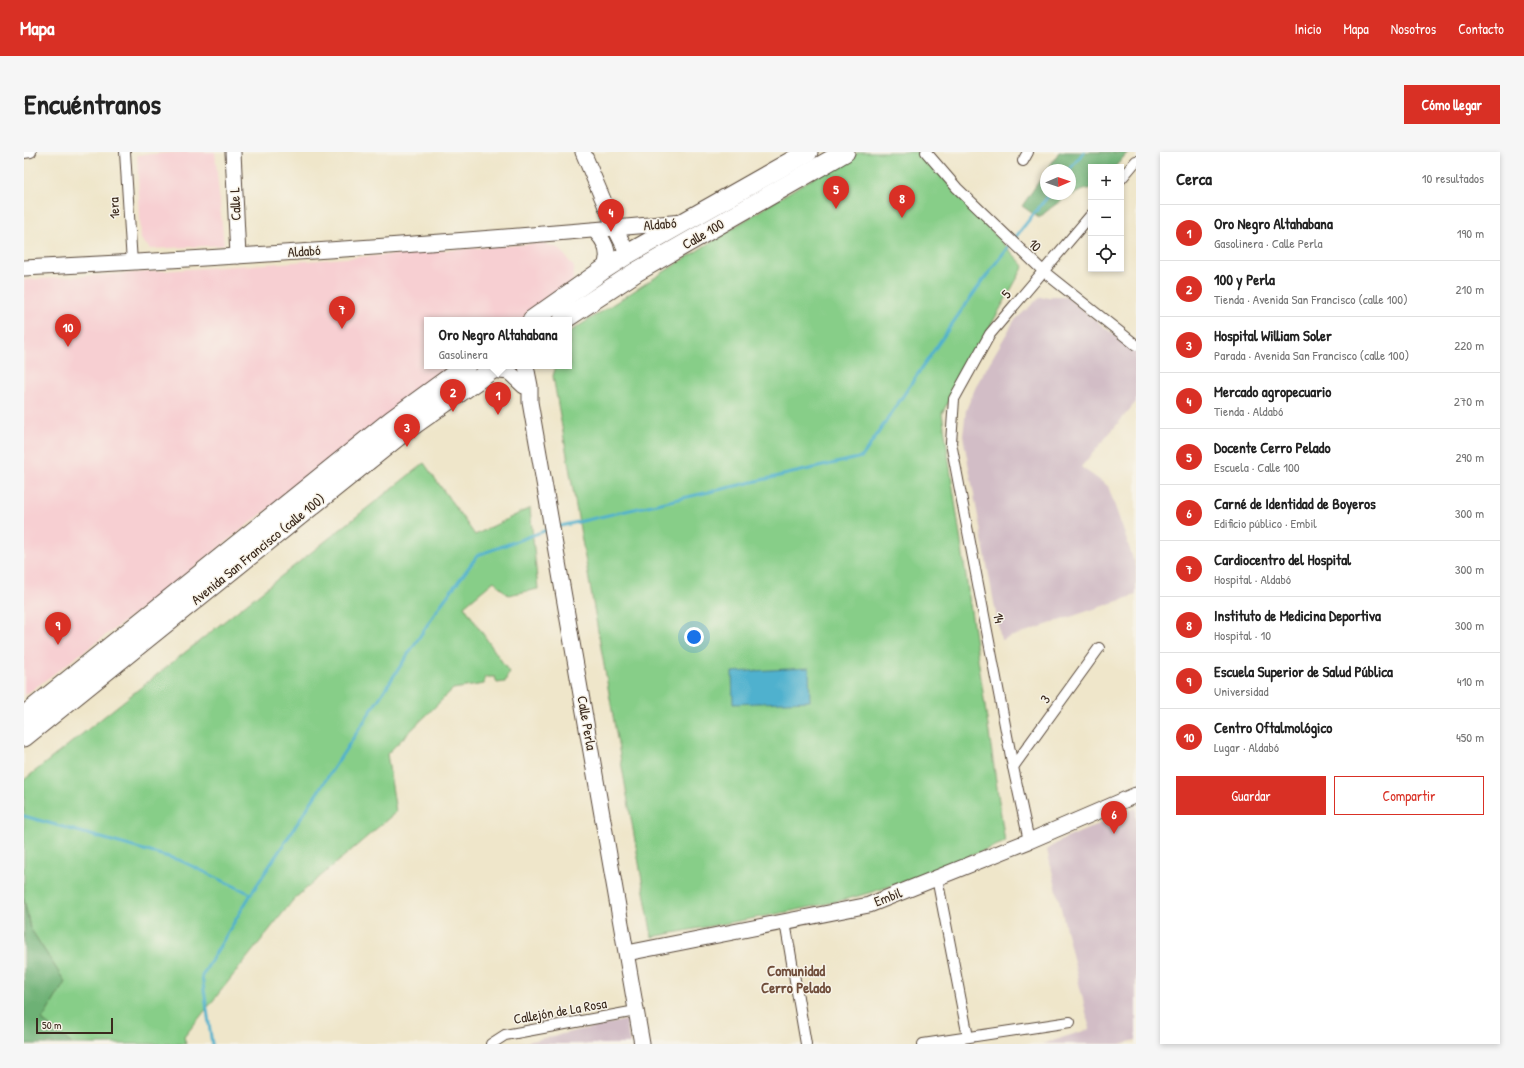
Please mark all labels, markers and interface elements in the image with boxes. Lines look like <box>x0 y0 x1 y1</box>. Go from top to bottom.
text: Mapa <box>20 15 54 41</box>
text: Inicio <box>1295 19 1321 38</box>
text: Mapa <box>1343 19 1369 38</box>
text: Nosotros <box>1391 19 1436 38</box>
text: Contacto <box>1458 19 1504 38</box>
text: Encuéntranos <box>24 85 161 123</box>
button: Cómo llegar <box>1404 85 1500 124</box>
north arrow <box>1040 164 1076 200</box>
map controls <box>1088 164 1124 272</box>
button: + <box>1088 164 1124 200</box>
text: Cerca <box>1176 167 1212 190</box>
text: 10 resultados <box>1422 169 1484 187</box>
pin: 5 <box>823 176 849 209</box>
pin: 8 <box>889 185 915 218</box>
street label: Calle L <box>224 187 245 221</box>
street label: 1era <box>103 196 124 219</box>
pin: 4 <box>598 199 624 232</box>
button: − <box>1088 200 1124 236</box>
street label: Aldabó <box>643 213 678 234</box>
text: Oro Negro Altahabana <box>1214 213 1333 234</box>
street label: Calle 100 <box>678 214 727 253</box>
text: 1 <box>1187 224 1191 242</box>
text: 190 m <box>1457 224 1484 242</box>
street label: 10 <box>1025 234 1046 255</box>
text: Gasolinera · Calle Perla <box>1214 234 1323 252</box>
button: locate <box>1088 236 1124 272</box>
street label: Aldabó <box>287 240 321 261</box>
text: 100 y Perla <box>1214 269 1275 290</box>
text: 2 <box>1186 280 1192 298</box>
text: 210 m <box>1456 280 1484 298</box>
street label: 5 <box>996 285 1015 302</box>
text: Tienda · Avenida San Francisco (calle 100) <box>1214 290 1408 308</box>
pin: 7 <box>329 296 355 329</box>
pin: 10 <box>55 314 81 347</box>
popup <box>424 317 572 369</box>
text: Oro Negro Altahabana <box>439 324 557 345</box>
text: Hospital William Soler <box>1214 325 1332 346</box>
text: 3 <box>1186 336 1192 354</box>
text: 220 m <box>1454 336 1484 354</box>
text: Gasolinera <box>439 345 488 363</box>
text: Parada · Avenida San Francisco (calle 100) <box>1214 346 1409 364</box>
pin: 2 <box>440 379 466 412</box>
text: Mercado agropecuario <box>1214 381 1331 402</box>
pin: 1 <box>485 382 511 415</box>
text: 4 <box>1187 392 1191 410</box>
text: 270 m <box>1454 392 1484 410</box>
text: Tienda · Aldabó <box>1214 402 1283 420</box>
pin: 3 <box>394 414 420 447</box>
text: Docente Cerro Pelado <box>1214 437 1331 458</box>
text: 5 <box>1186 448 1192 466</box>
text: 290 m <box>1455 448 1484 466</box>
text: Escuela · Calle 100 <box>1214 458 1300 476</box>
street label: Avenida San Francisco (calle 100) <box>187 489 329 609</box>
text: Carné de Identidad de Boyeros <box>1214 493 1376 514</box>
text: 6 <box>1186 504 1192 522</box>
text: 300 m <box>1455 504 1484 522</box>
text: Edificio público · Embil <box>1214 514 1317 532</box>
text: Cardiocentro del Hospital <box>1214 549 1351 570</box>
text: 7 <box>1186 560 1192 578</box>
text: 300 m <box>1455 560 1484 578</box>
text: Hospital · Aldabó <box>1214 570 1291 588</box>
text: Instituto de Medicina Deportiva <box>1214 605 1381 626</box>
street label: 14 <box>989 611 1010 625</box>
pin: 9 <box>45 612 71 645</box>
text: 8 <box>1186 616 1192 634</box>
text: 300 m <box>1455 616 1484 634</box>
text: Hospital · 10 <box>1214 626 1271 644</box>
your location <box>684 627 704 647</box>
text: Escuela Superior de Salud Pública <box>1214 661 1393 682</box>
text: 9 <box>1187 672 1191 690</box>
text: 410 m <box>1457 672 1484 690</box>
text: Universidad <box>1214 682 1268 700</box>
street label: 3 <box>1035 691 1054 707</box>
street label: Calle Perla <box>573 694 602 752</box>
text: Centro Oftalmológico <box>1214 717 1332 738</box>
text: 10 <box>1184 728 1194 746</box>
text: 450 m <box>1456 728 1484 746</box>
text: Lugar · Aldabó <box>1214 738 1279 756</box>
button: Guardar <box>1176 776 1326 815</box>
button: Compartir <box>1334 776 1484 815</box>
pin: 6 <box>1101 801 1127 834</box>
street label: Embil <box>871 882 905 910</box>
district label: Comunidad Cerro Pelado <box>761 960 831 998</box>
street label: Callejón de La Rosa <box>512 993 609 1029</box>
scale bar <box>36 1016 113 1035</box>
text: 50 m <box>42 1018 62 1032</box>

